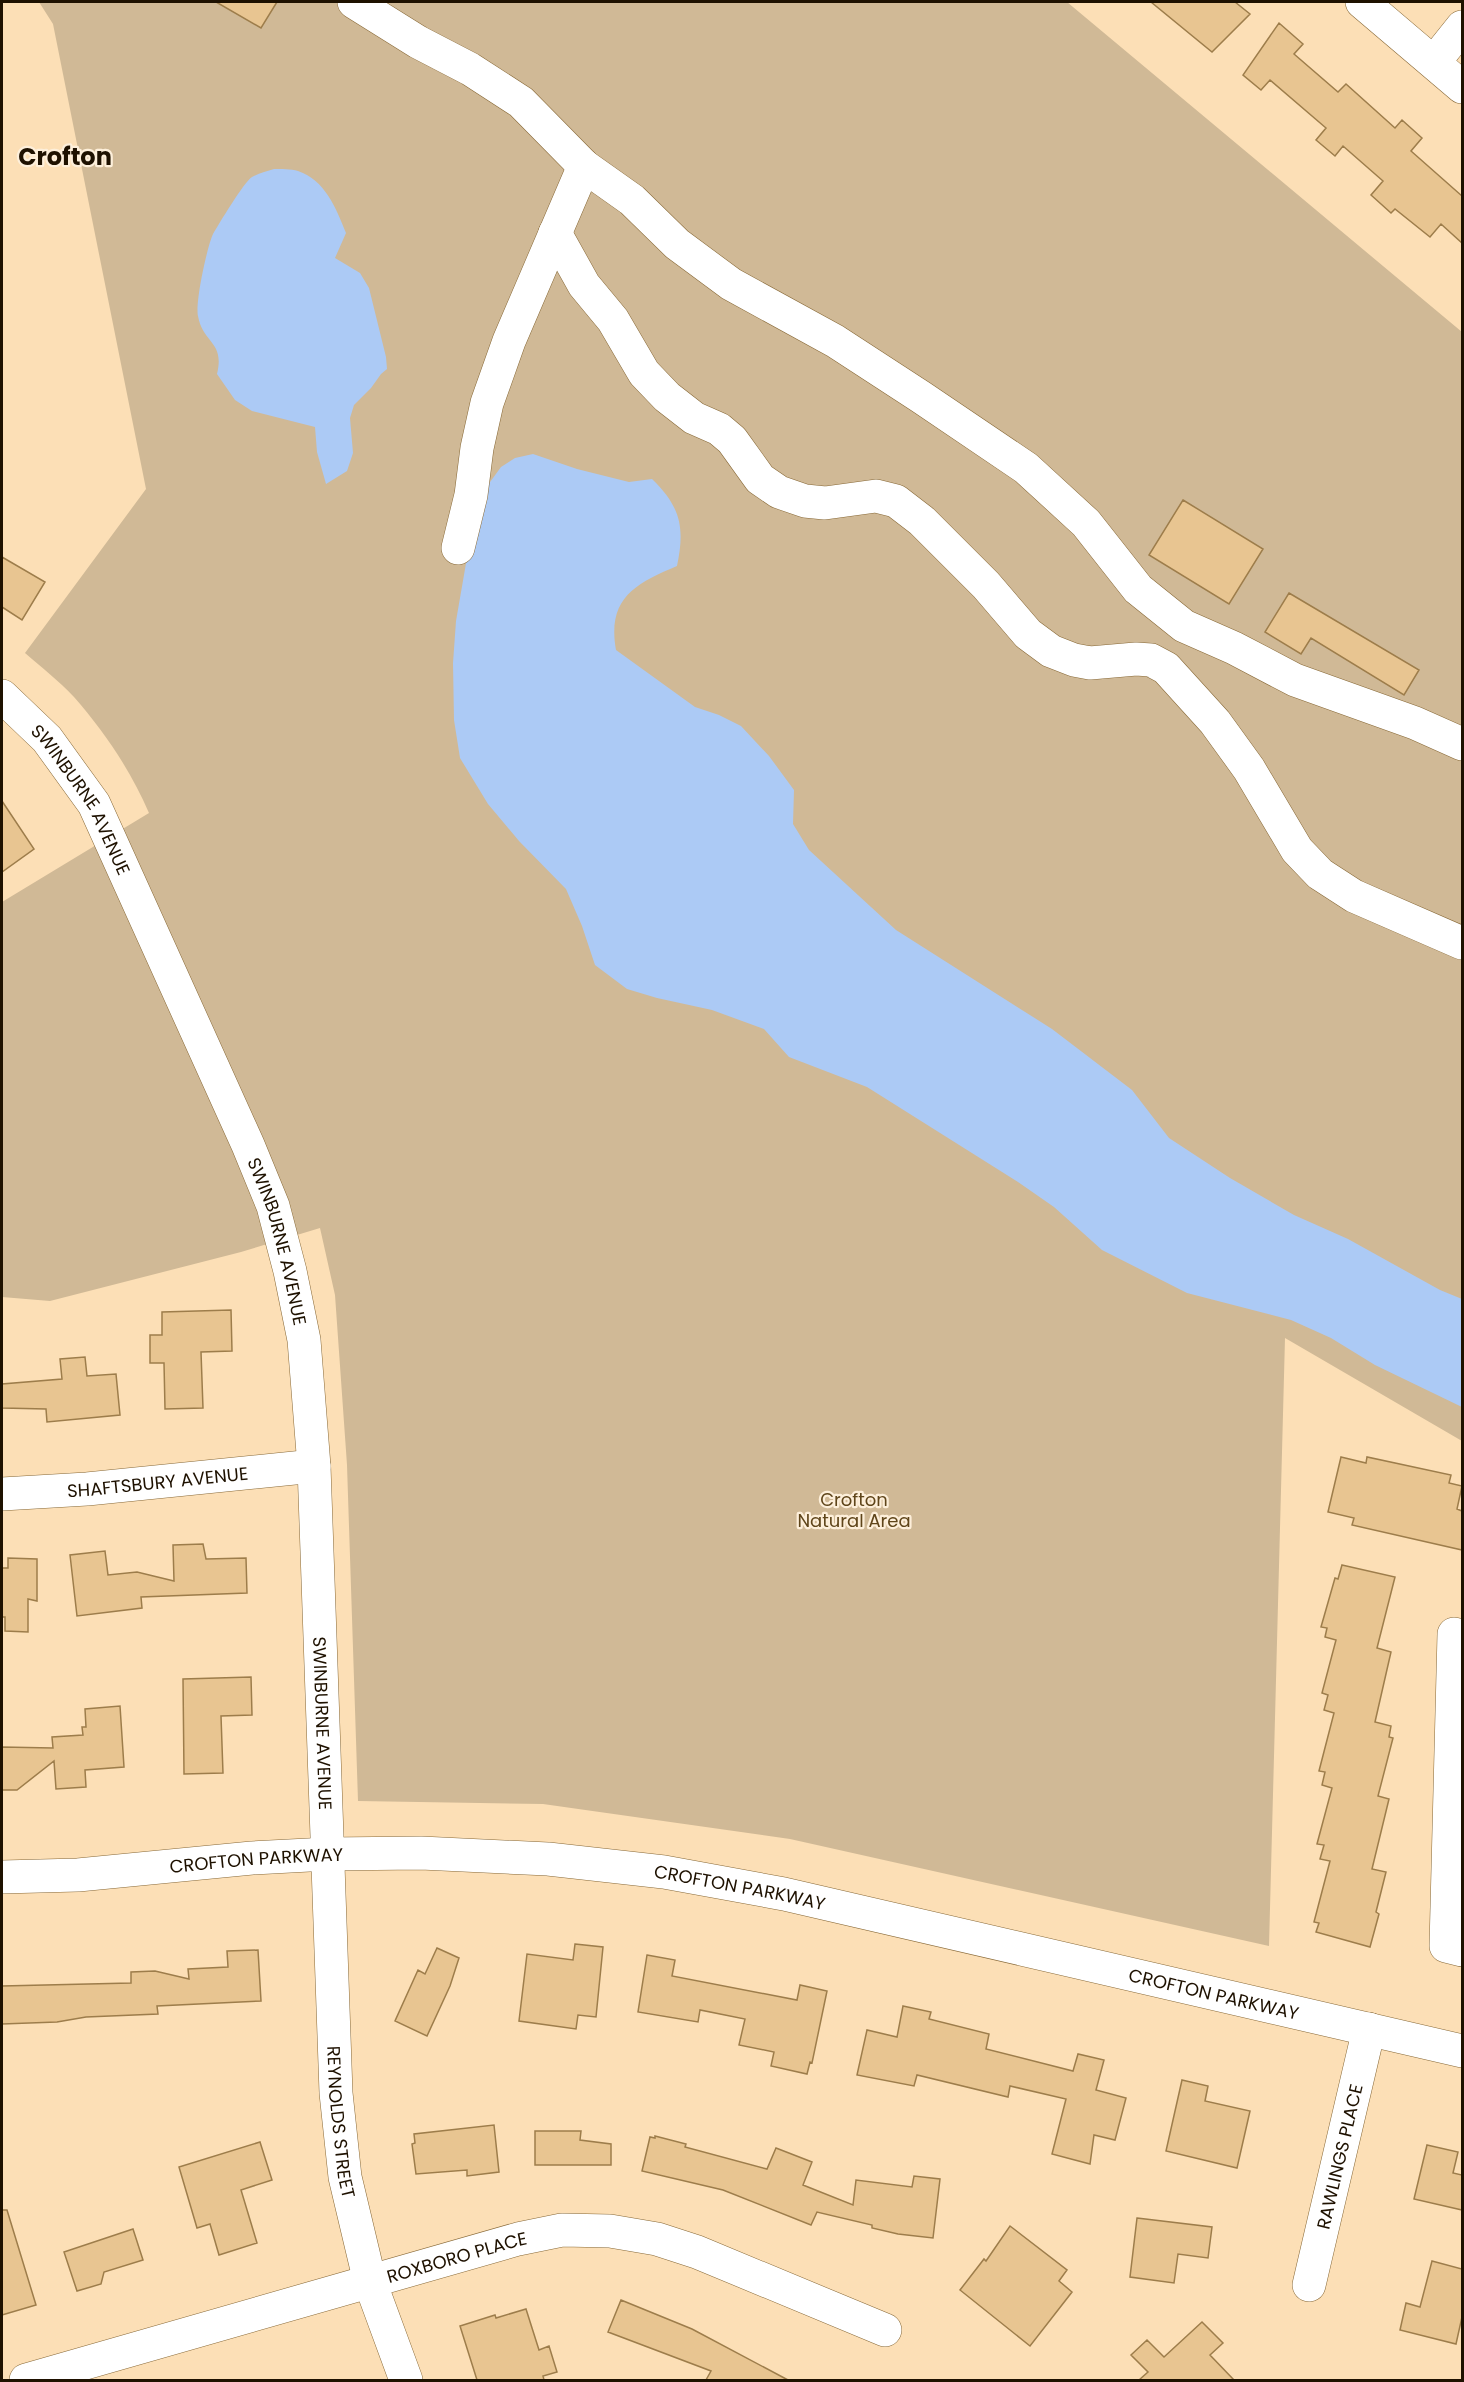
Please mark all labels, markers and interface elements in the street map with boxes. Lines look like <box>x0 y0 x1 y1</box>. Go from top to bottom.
district label: Crofton <box>18 140 112 173</box>
street label: SWINBURNE AVENUE <box>26 718 137 879</box>
street label: SWINBURNE AVENUE <box>242 1154 313 1328</box>
street label: SHAFTSBURY AVENUE <box>66 1460 249 1503</box>
park label: Crofton Natural Area <box>797 1487 911 1533</box>
street label: SWINBURNE AVENUE <box>307 1636 339 1811</box>
street label: CROFTON PARKWAY <box>168 1841 344 1878</box>
street label: CROFTON PARKWAY <box>653 1858 828 1916</box>
street label: CROFTON PARKWAY <box>1126 1962 1302 2025</box>
street label: REYNOLDS STREET <box>322 2045 362 2201</box>
street label: RAWLINGS PLACE <box>1310 2081 1368 2232</box>
street label: ROXBORO PLACE <box>384 2225 529 2289</box>

